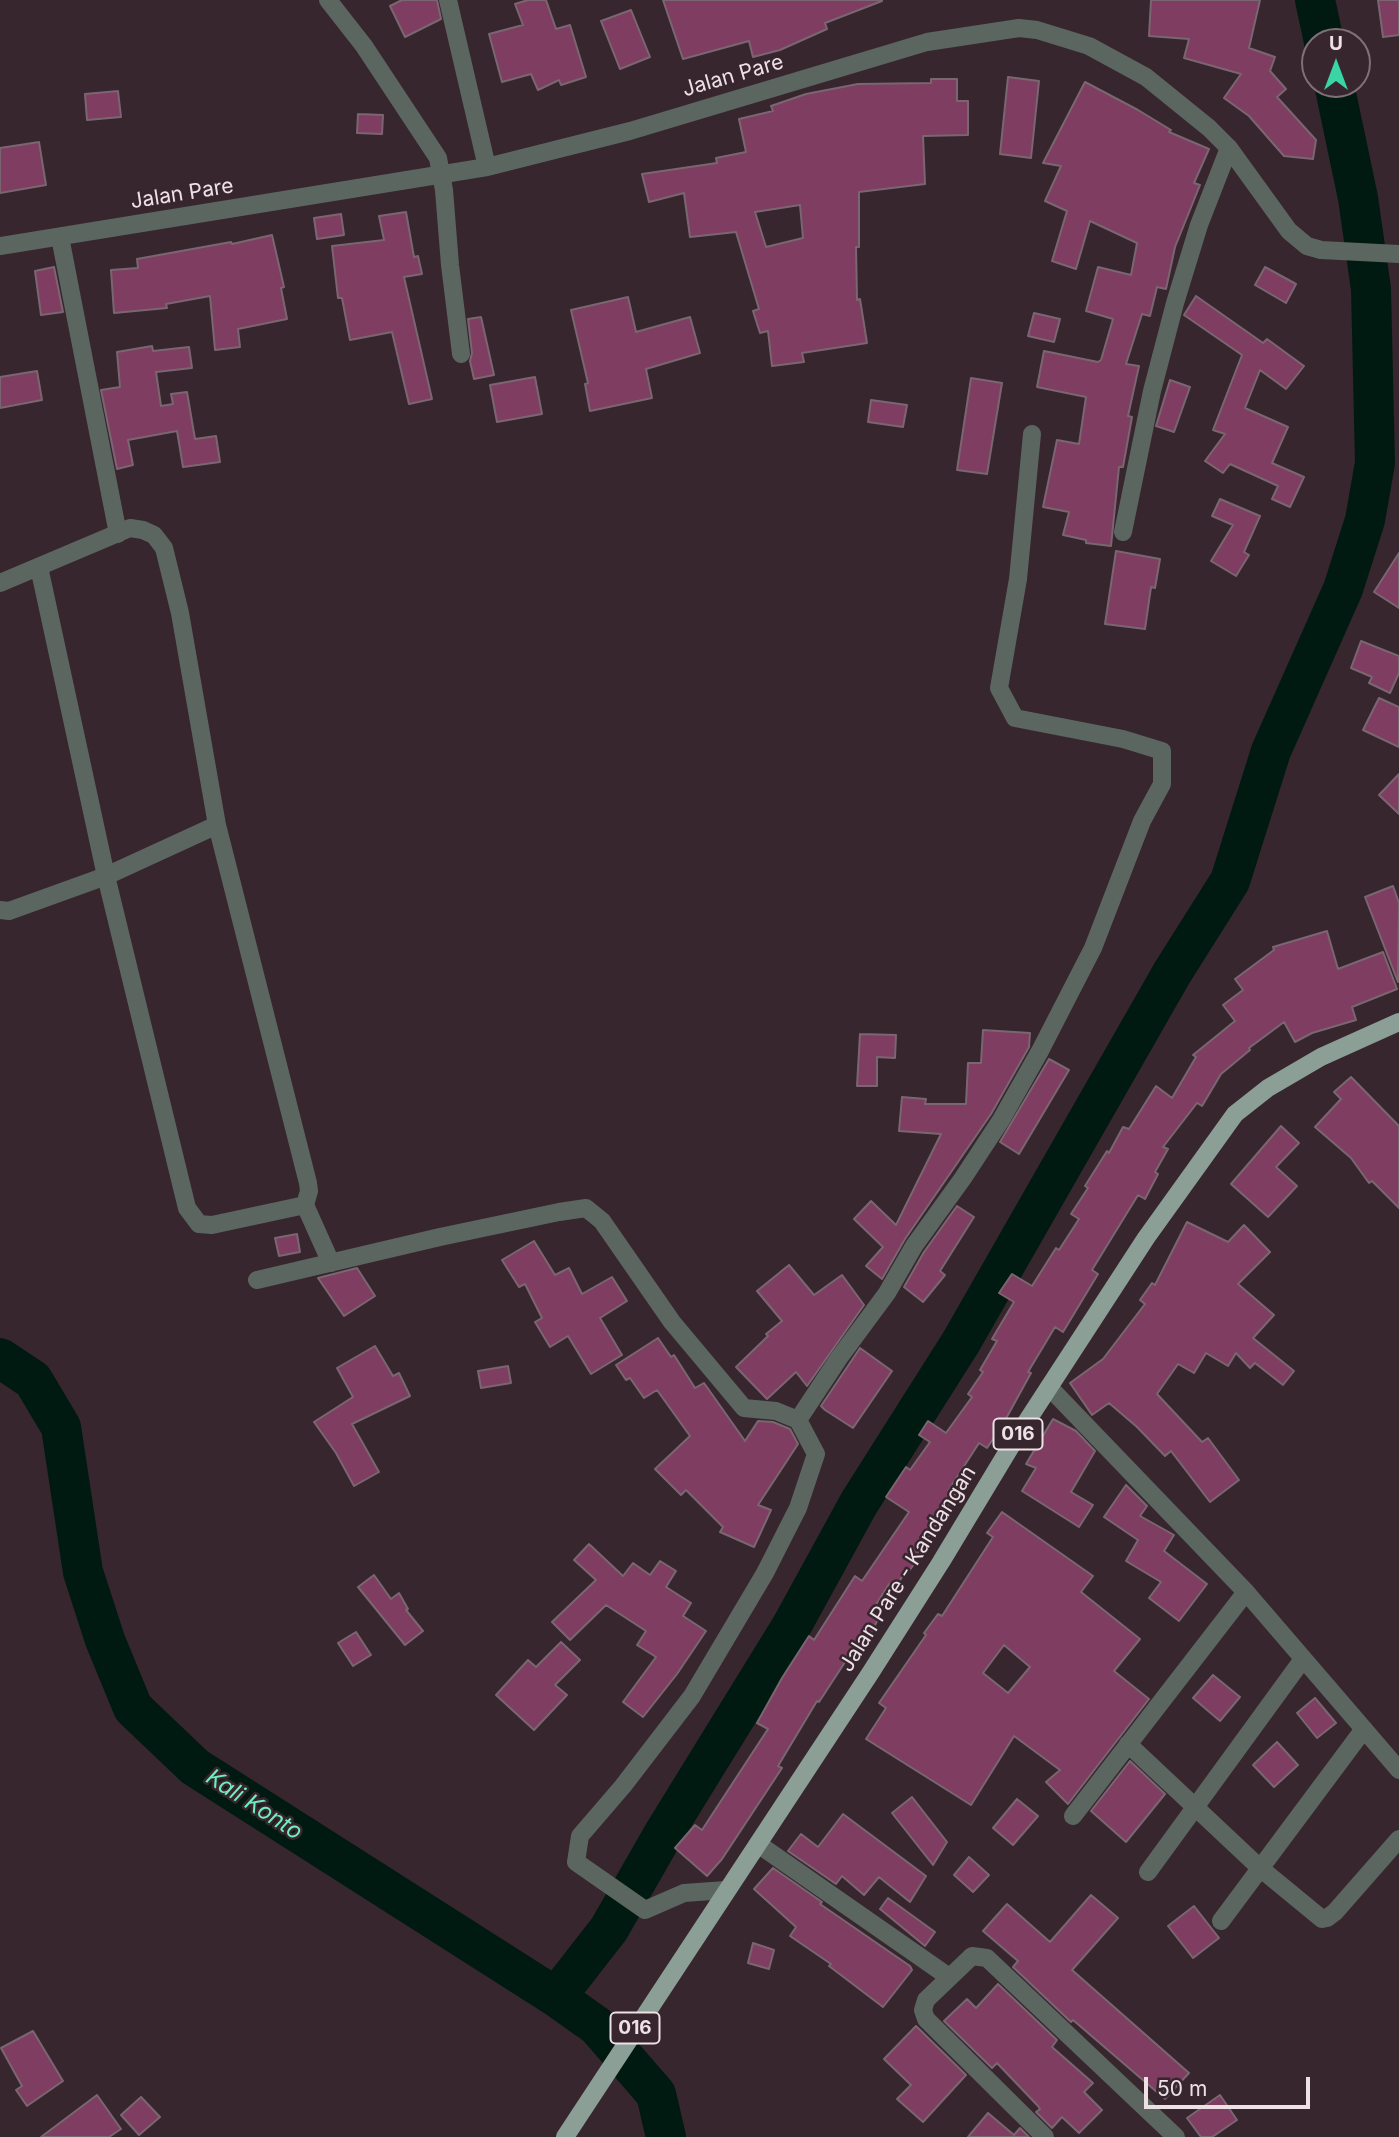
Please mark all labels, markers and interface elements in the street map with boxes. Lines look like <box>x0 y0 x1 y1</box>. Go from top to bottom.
north arrow <box>1301 28 1371 98</box>
text: U <box>1329 32 1343 55</box>
street label: Jalan Pare <box>680 50 786 102</box>
street label: Jalan Pare <box>129 173 235 215</box>
road number: 016 <box>993 1418 1042 1450</box>
street label: Jalan Pare - Kandangan <box>834 1461 982 1677</box>
water label: Kali Konto <box>201 1764 307 1846</box>
road number: 016 <box>610 2012 660 2044</box>
scale bar <box>1147 2064 1313 2108</box>
text: 50 m <box>1157 2076 1207 2101</box>

